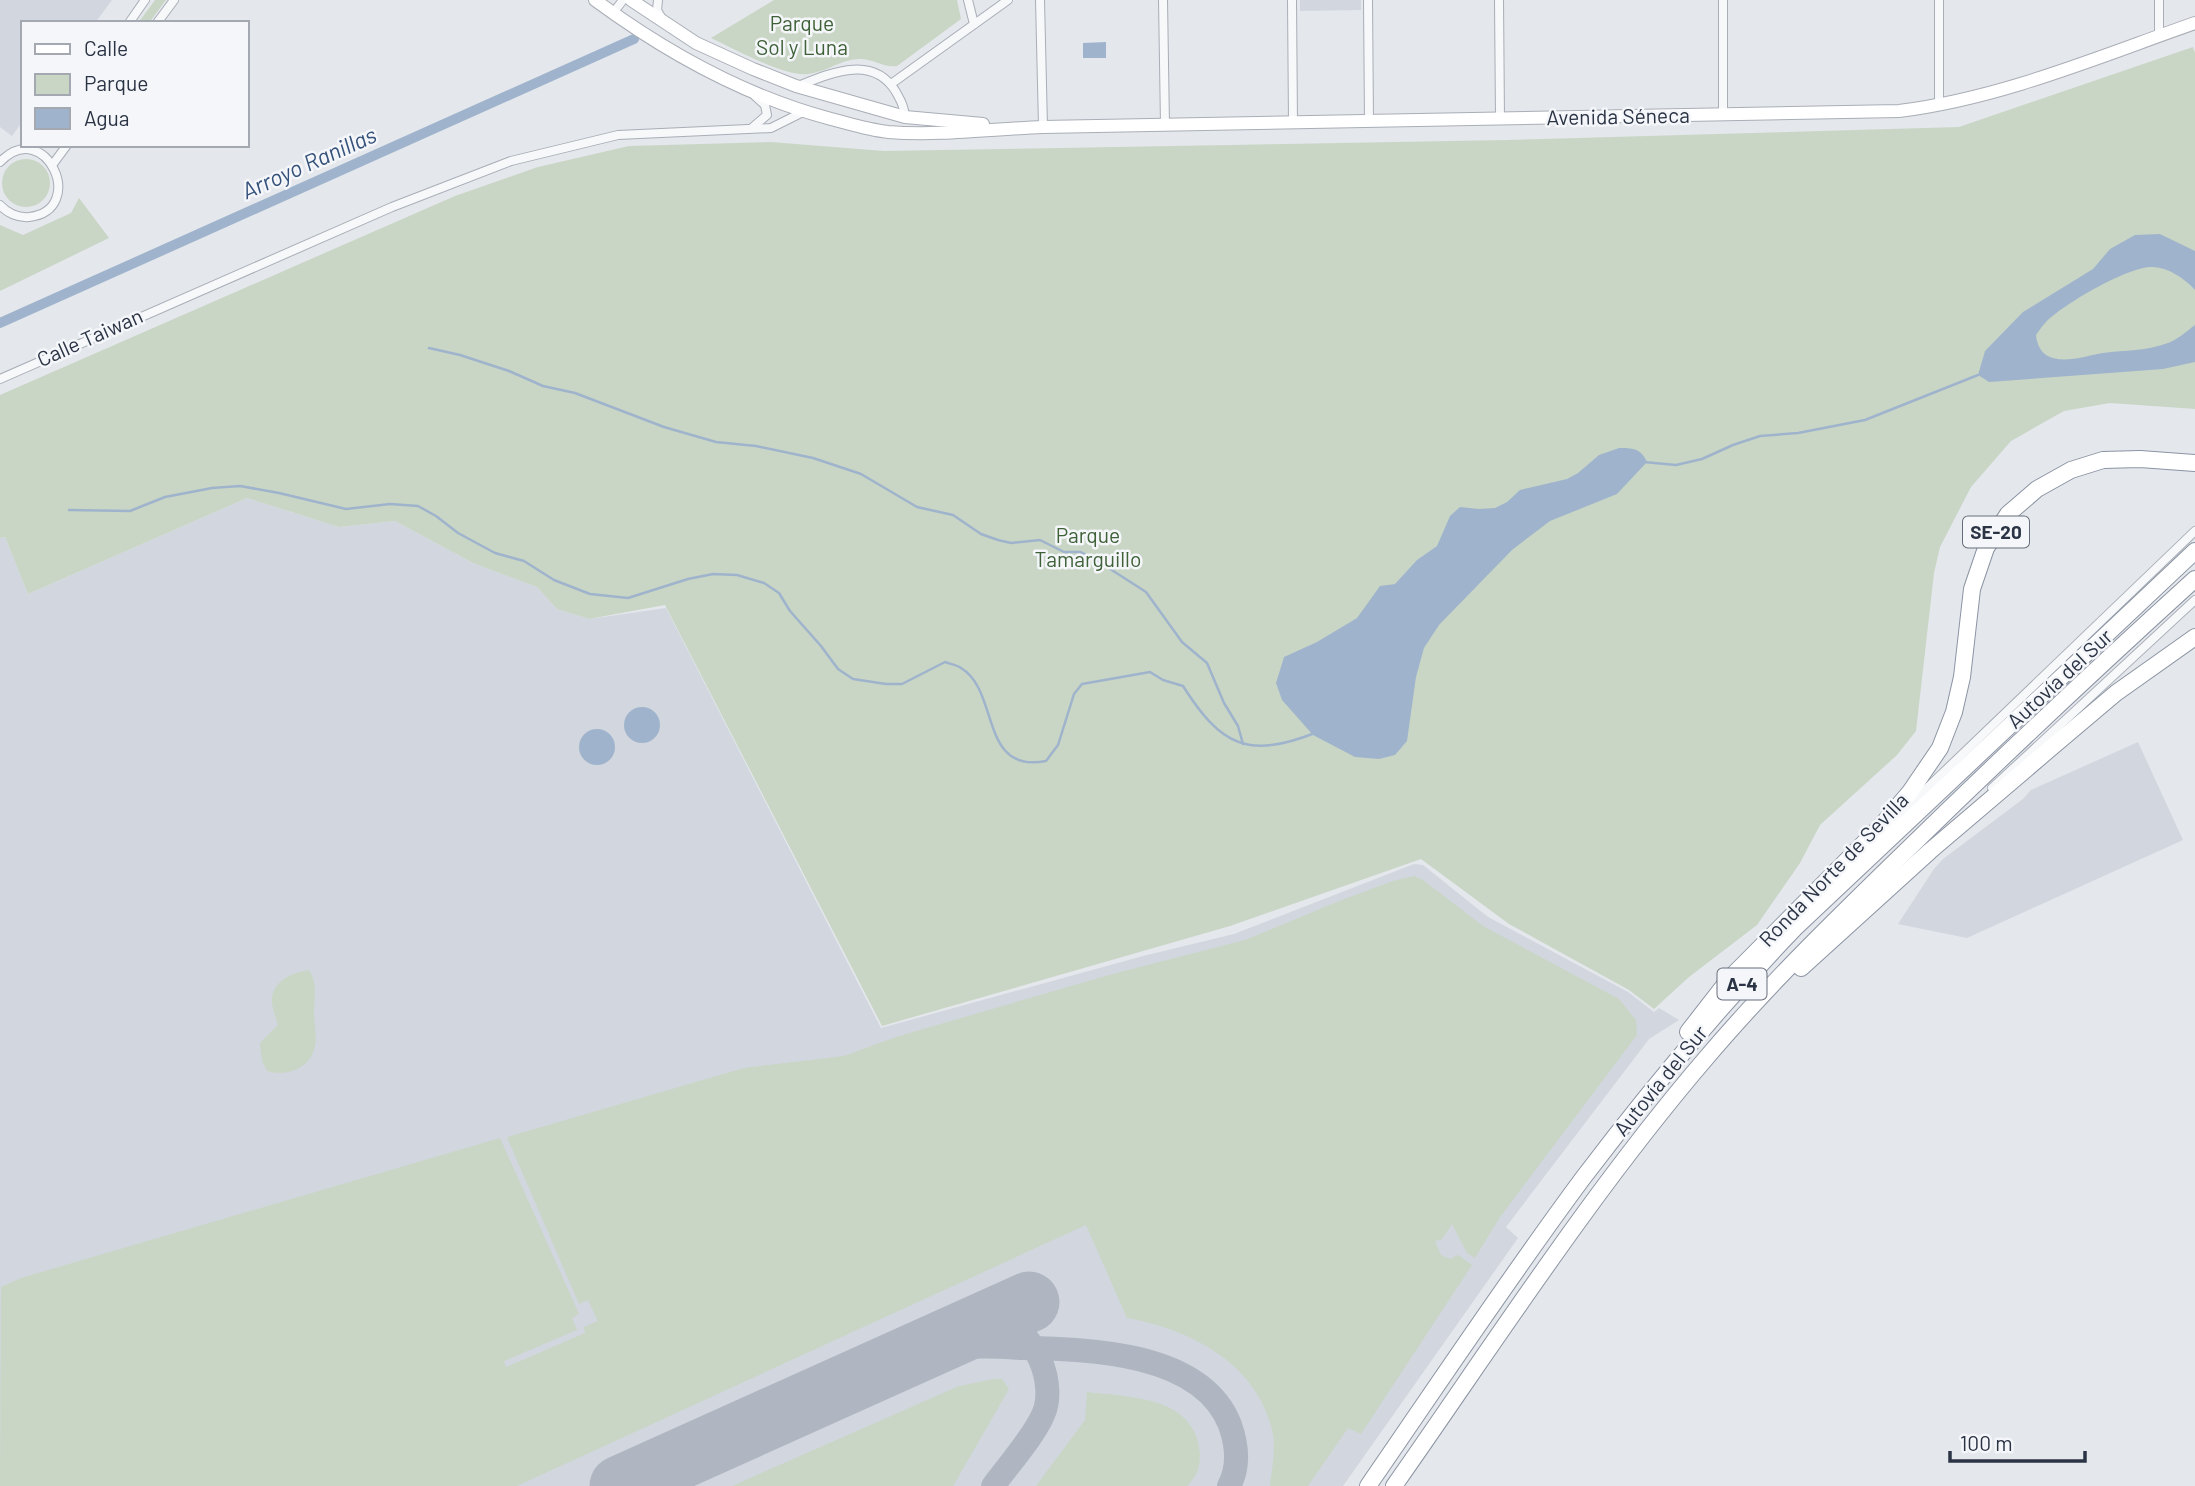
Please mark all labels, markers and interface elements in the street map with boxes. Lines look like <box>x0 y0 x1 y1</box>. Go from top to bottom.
park label: Parque Sol y Luna <box>756 10 848 59</box>
legend <box>21 21 248 147</box>
text: Calle <box>84 35 128 60</box>
text: Parque <box>84 70 149 95</box>
street label: Avenida Séneca <box>1546 102 1690 129</box>
text: Agua <box>84 105 130 130</box>
water label: Arroyo Ranillas <box>237 120 381 204</box>
street label: Calle Taiwan <box>33 302 146 371</box>
road number: SE-20 <box>1963 516 2029 548</box>
park label: Parque Tamarguillo <box>1035 522 1141 571</box>
street label: Autovía del Sur <box>2001 623 2117 733</box>
street label: Ronda Norte de Sevilla <box>1753 787 1913 951</box>
road number: A-4 <box>1718 968 1766 1000</box>
street label: Autovía del Sur <box>1608 1020 1712 1140</box>
scale bar <box>1950 1420 2085 1464</box>
text: 100 m <box>1960 1430 2013 1455</box>

